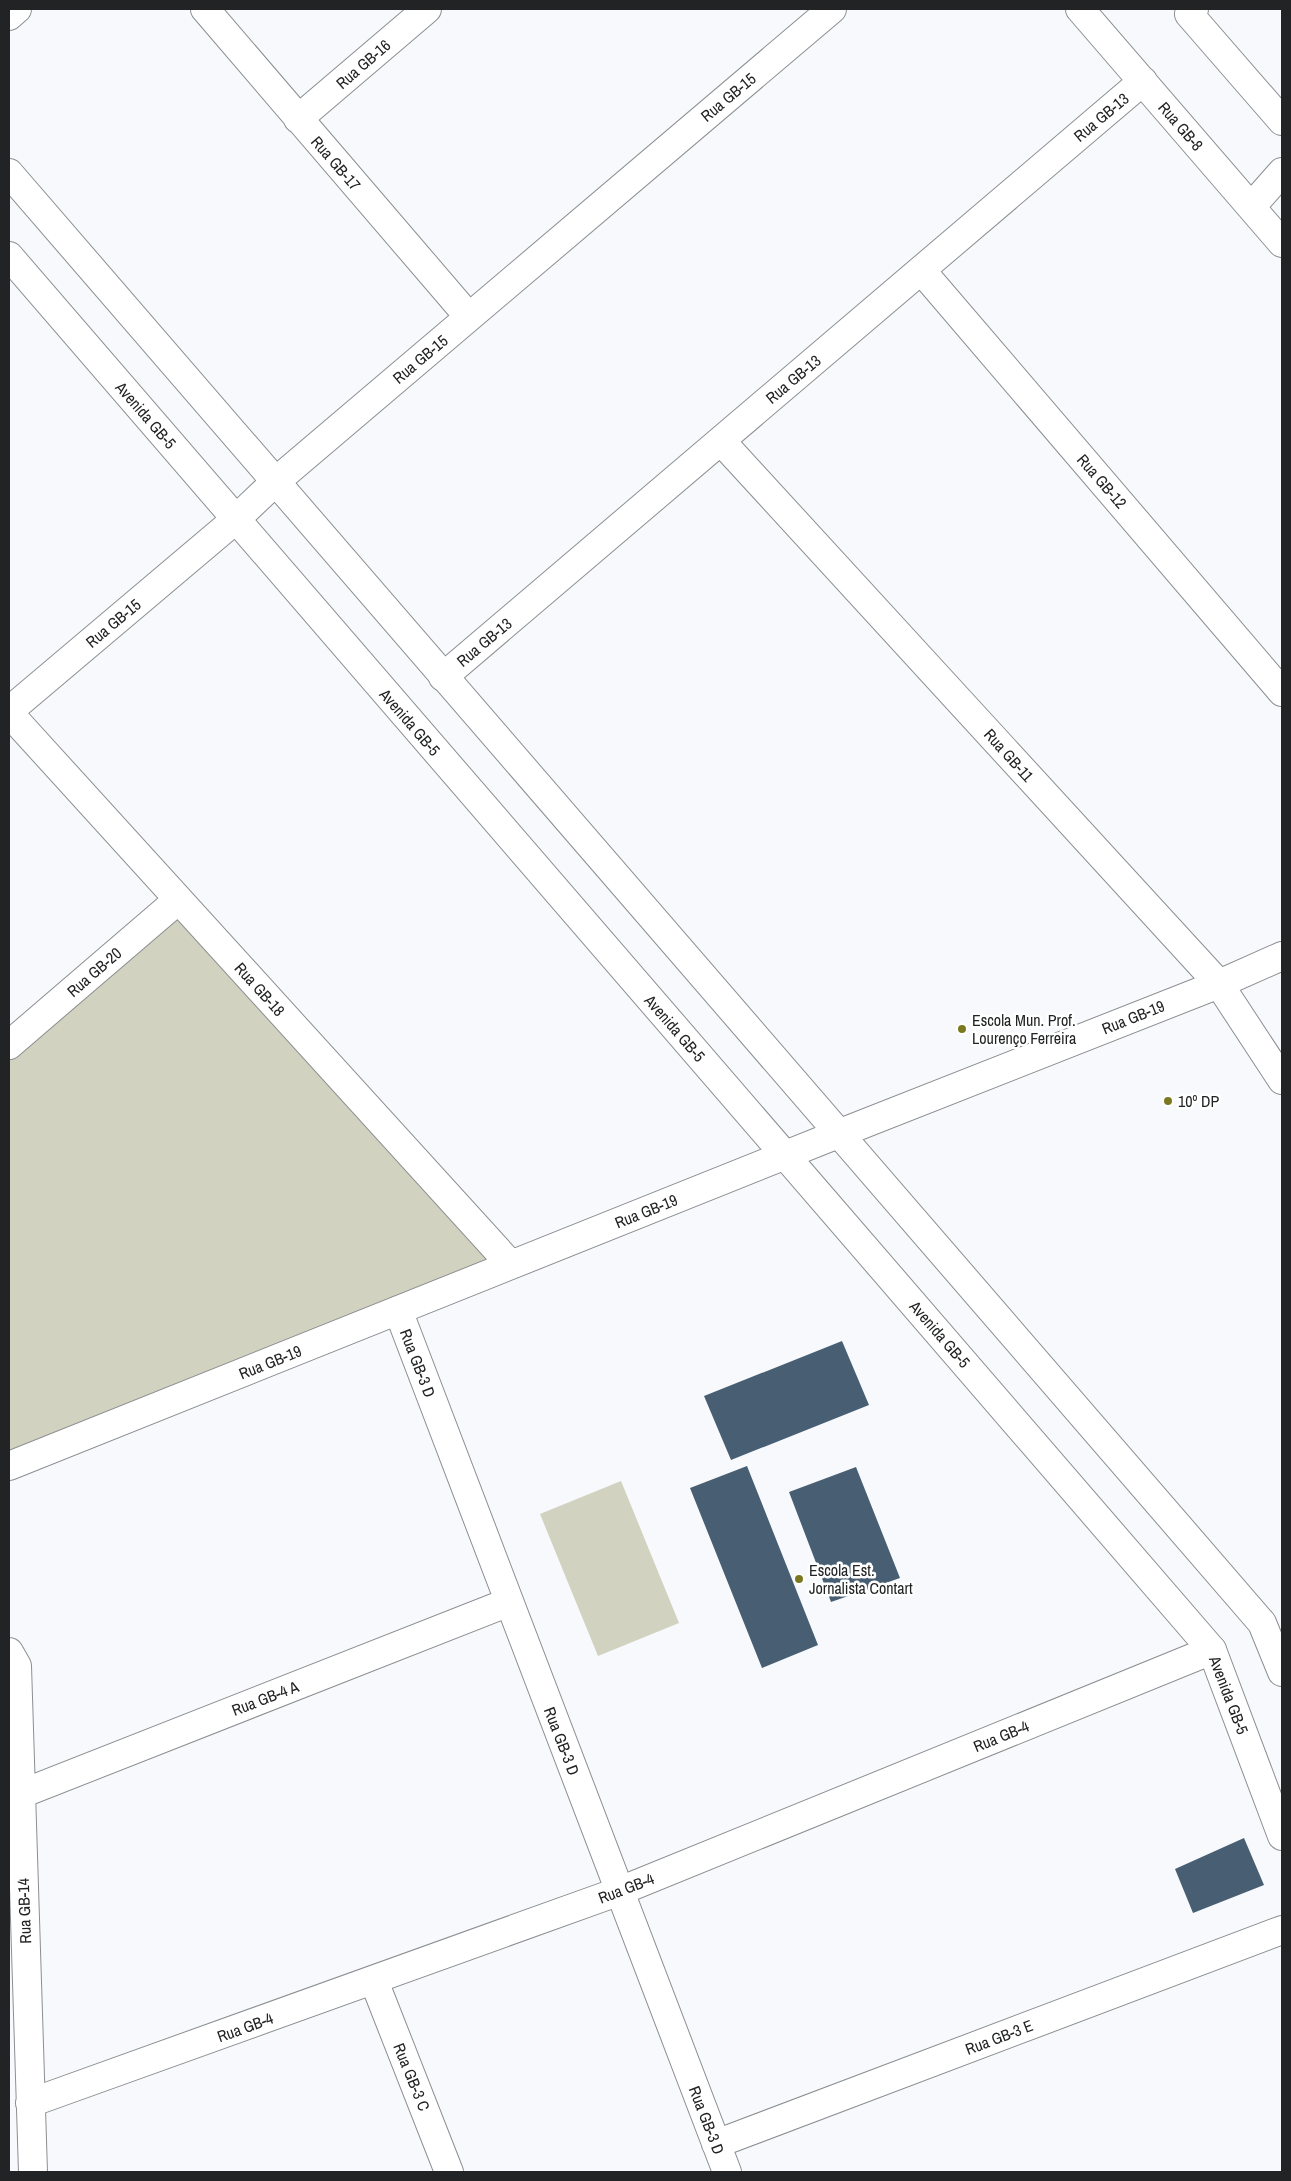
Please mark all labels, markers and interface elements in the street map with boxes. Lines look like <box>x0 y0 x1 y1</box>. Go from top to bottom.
street label: Rua GB-16 <box>331 34 395 94</box>
street label: Rua GB-15 <box>696 67 760 127</box>
street label: Rua GB-13 <box>1069 87 1133 147</box>
street label: Rua GB-8 <box>1154 97 1208 155</box>
street label: Rua GB-17 <box>306 131 366 195</box>
street label: Rua GB-15 <box>388 329 452 389</box>
street label: Rua GB-13 <box>761 349 825 409</box>
street label: Avenida GB-5 <box>110 376 181 453</box>
street label: Rua GB-12 <box>1072 449 1132 513</box>
street label: Rua GB-15 <box>81 593 145 653</box>
street label: Rua GB-13 <box>452 612 516 672</box>
street label: Avenida GB-5 <box>374 683 445 760</box>
street label: Rua GB-11 <box>979 724 1039 787</box>
street label: Rua GB-20 <box>62 942 126 1002</box>
street label: Rua GB-18 <box>230 957 290 1021</box>
street label: Avenida GB-5 <box>639 989 710 1066</box>
street label: Rua GB-19 <box>1098 995 1168 1039</box>
place label: Escola Mun. Prof. Lourenço Ferreira <box>972 1009 1077 1049</box>
marker: Escola Mun. Prof. Lourenço Ferreira <box>956 1023 968 1035</box>
place label: 10º DP <box>1178 1090 1219 1112</box>
marker: 10º DP <box>1162 1095 1174 1107</box>
street label: Rua GB-19 <box>611 1189 681 1233</box>
street label: Avenida GB-5 <box>904 1295 975 1372</box>
street label: Rua GB-3 D <box>395 1326 441 1400</box>
street label: Rua GB-19 <box>235 1340 305 1384</box>
place label: Escola Est. Jornalista Contart <box>809 1559 913 1599</box>
marker: Escola Est. Jornalista Contart <box>793 1573 805 1585</box>
street label: Avenida GB-5 <box>1204 1652 1254 1737</box>
street label: Rua GB-4 A <box>228 1675 302 1721</box>
street label: Rua GB-3 D <box>539 1704 585 1778</box>
street label: Rua GB-4 <box>970 1715 1032 1757</box>
street label: Rua GB-4 <box>595 1867 657 1909</box>
street label: Rua GB-14 <box>12 1878 36 1944</box>
street label: Rua GB-4 <box>214 2007 276 2047</box>
street label: Rua GB-3 E <box>962 2014 1036 2060</box>
street label: Rua GB-3 C <box>388 2040 436 2114</box>
street label: Rua GB-3 D <box>684 2083 730 2157</box>

